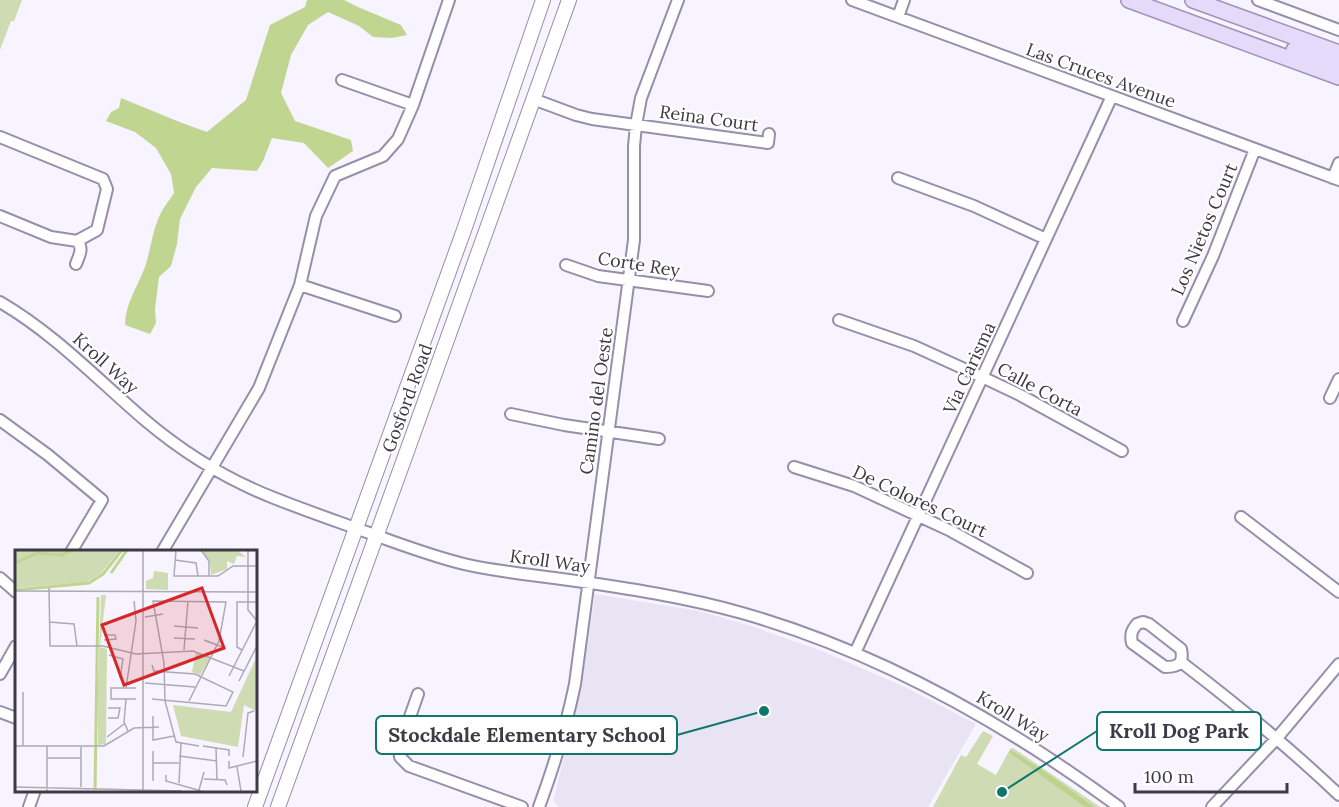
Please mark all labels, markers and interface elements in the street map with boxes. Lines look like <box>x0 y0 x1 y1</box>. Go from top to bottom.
street label: Las Cruces Avenue <box>1023 37 1179 113</box>
street label: Reina Court <box>658 100 760 136</box>
street label: Los Nietos Court <box>1166 159 1242 299</box>
street label: Corte Rey <box>596 246 682 282</box>
street label: Via Carisma <box>937 318 1000 419</box>
street label: Camino del Oeste <box>574 326 618 476</box>
street label: Kroll Way <box>68 327 144 399</box>
street label: Gosford Road <box>377 340 437 456</box>
street label: Calle Corta <box>993 357 1087 421</box>
street label: De Colores Court <box>849 460 991 542</box>
street label: Kroll Way <box>508 544 592 578</box>
inset map <box>15 550 256 792</box>
street label: Kroll Way <box>972 685 1054 747</box>
callout: Kroll Dog Park <box>1097 712 1261 750</box>
callout: Stockdale Elementary School <box>376 716 677 754</box>
text: Kroll Dog Park <box>1109 718 1249 743</box>
text: Stockdale Elementary School <box>388 722 666 747</box>
scale bar <box>1135 756 1286 794</box>
text: 100 m <box>1144 765 1194 788</box>

